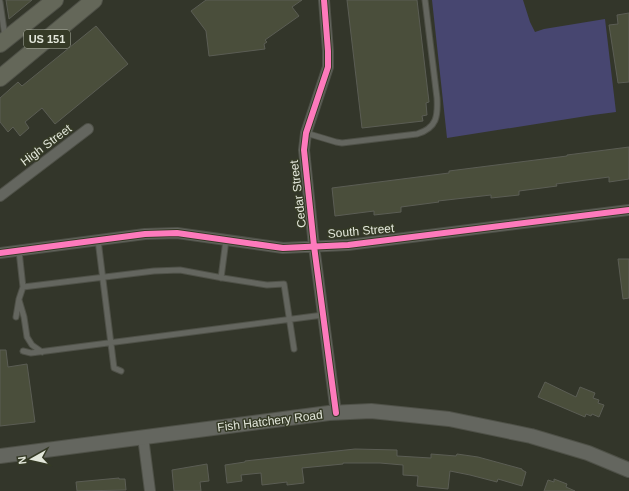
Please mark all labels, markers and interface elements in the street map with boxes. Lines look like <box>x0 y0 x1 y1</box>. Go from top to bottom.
road number: US 151 <box>24 30 70 48</box>
street label: High Street <box>18 121 75 169</box>
street label: Cedar Street <box>287 159 309 229</box>
street label: South Street <box>327 221 395 241</box>
street label: Fish Hatchery Road <box>217 408 323 434</box>
north arrow <box>12 439 52 479</box>
text: N <box>16 456 29 465</box>

